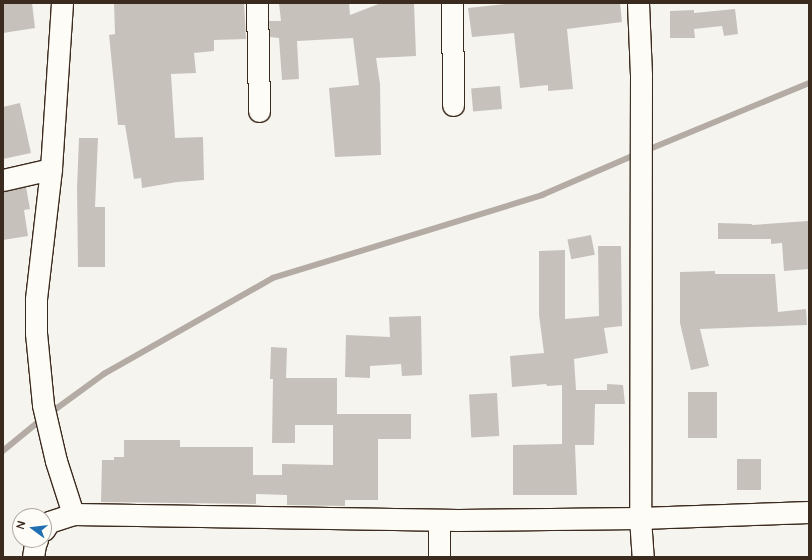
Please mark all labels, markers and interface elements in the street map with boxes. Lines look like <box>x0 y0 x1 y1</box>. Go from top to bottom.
north arrow <box>12 508 52 548</box>
text: N <box>13 520 29 530</box>

